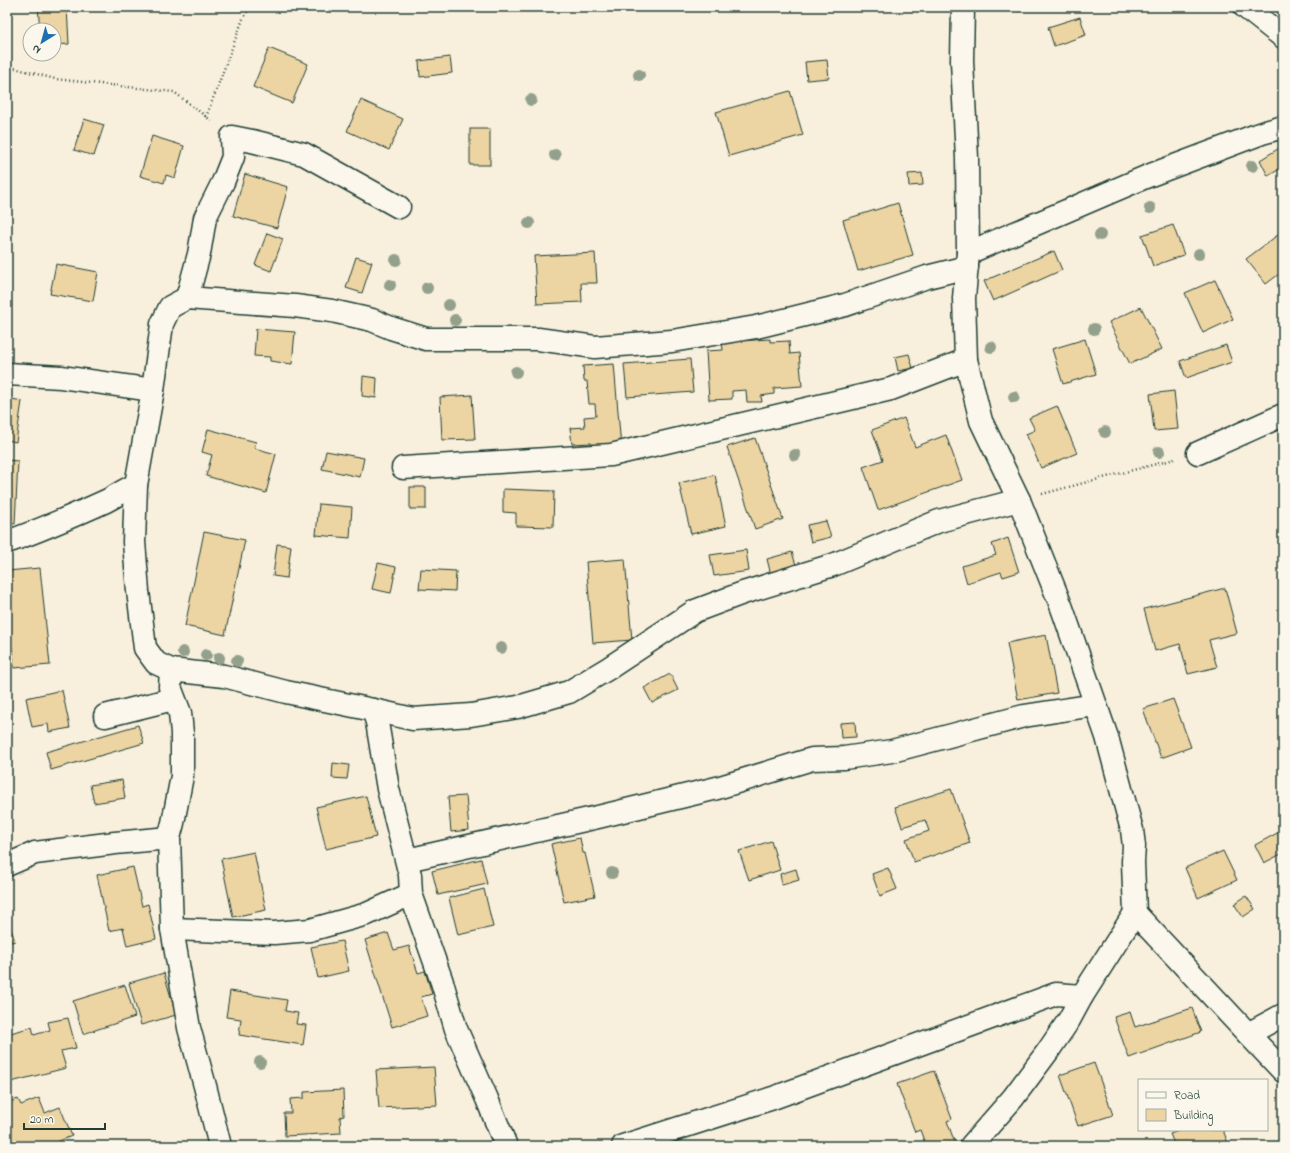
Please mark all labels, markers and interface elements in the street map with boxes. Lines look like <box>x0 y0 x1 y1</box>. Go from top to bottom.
north arrow <box>22 22 62 62</box>
text: N <box>29 41 44 58</box>
legend <box>1138 1079 1268 1131</box>
text: Road <box>1174 1087 1200 1105</box>
scale bar <box>24 1105 105 1131</box>
text: Building <box>1173 1107 1213 1126</box>
text: 20 m <box>30 1111 53 1129</box>

